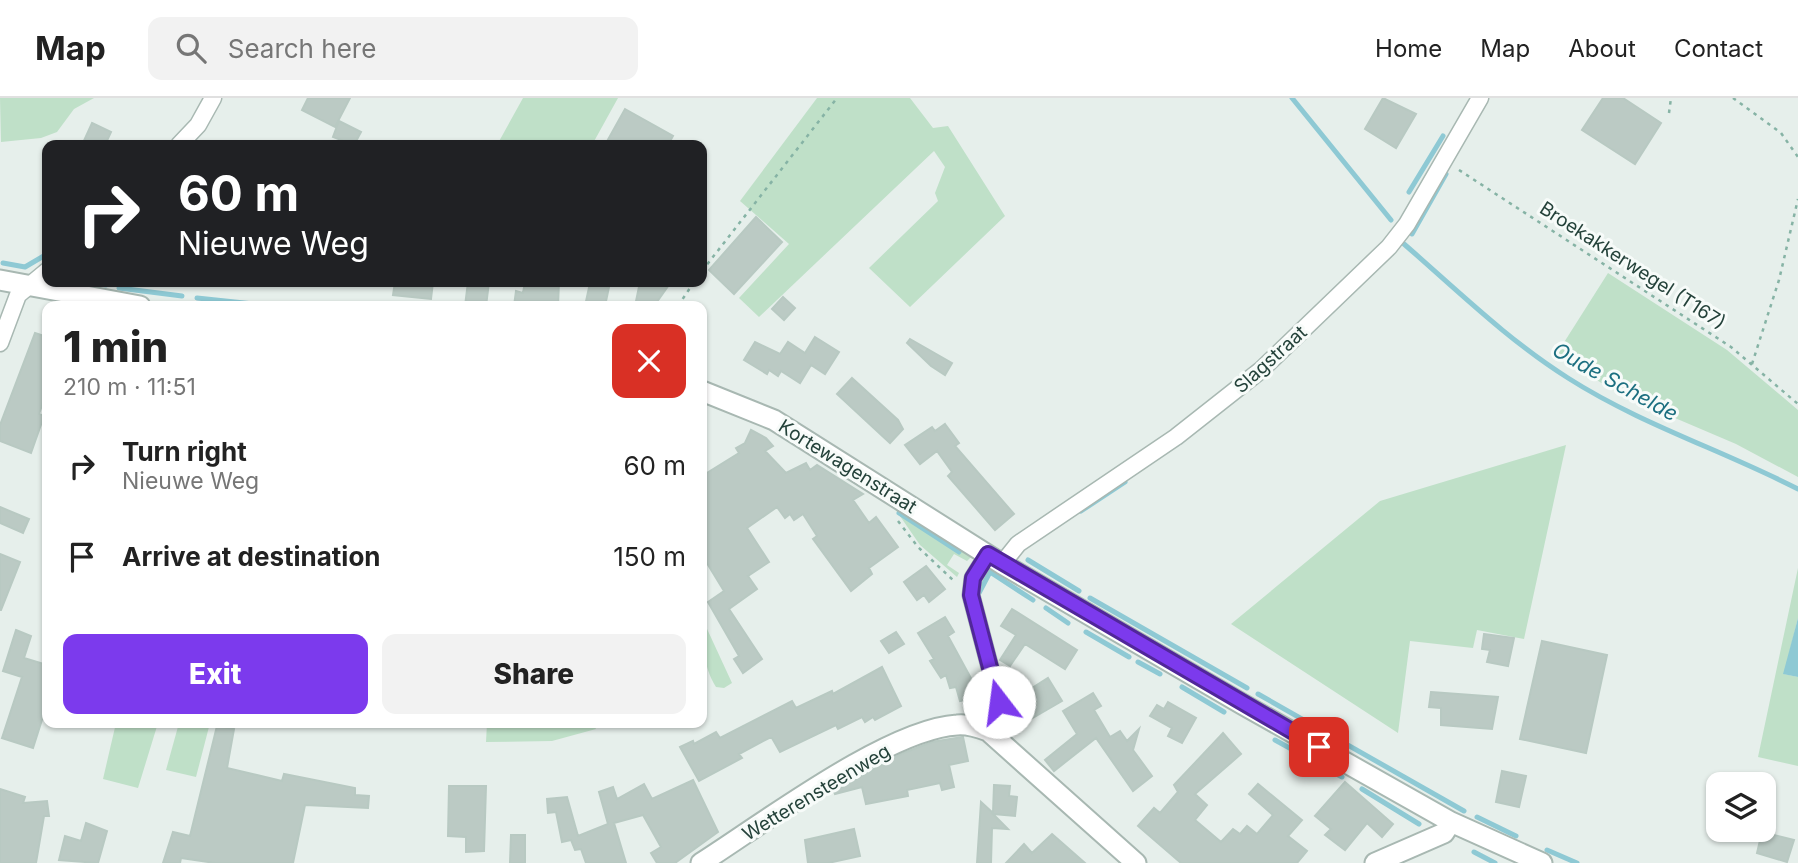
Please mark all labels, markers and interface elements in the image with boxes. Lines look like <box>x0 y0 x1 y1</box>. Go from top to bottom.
search box <box>148 17 638 80</box>
text: Map <box>35 28 106 68</box>
icon: search <box>172 29 210 67</box>
text: Search here <box>228 33 376 64</box>
text: Home <box>1375 34 1442 63</box>
text: Map <box>1480 34 1530 63</box>
text: About <box>1568 34 1636 63</box>
text: Contact <box>1674 34 1763 63</box>
text: 60 m <box>178 164 299 223</box>
icon: right <box>63 168 154 259</box>
street label: Broekakkerwegel (T167) <box>1535 197 1730 334</box>
text: Nieuwe Weg <box>178 224 369 263</box>
text: 1 min <box>63 321 168 372</box>
street label: Slagstraat <box>1229 321 1312 398</box>
button: close <box>612 324 686 398</box>
water label: Oude Schelde <box>1548 337 1682 426</box>
text: 210 m · 11:51 <box>63 373 196 401</box>
street label: Kortewagenstraat <box>774 415 921 518</box>
text: Turn right <box>122 436 247 467</box>
icon: right <box>63 447 101 485</box>
text: 60 m <box>623 450 686 481</box>
text: Nieuwe Weg <box>122 467 259 495</box>
icon: arrive <box>63 538 101 576</box>
text: Arrive at destination <box>122 541 381 572</box>
text: 150 m <box>613 541 686 572</box>
button: Exit <box>63 634 368 714</box>
button: Share <box>382 634 686 714</box>
position arrow <box>962 665 1036 739</box>
pin <box>1289 717 1349 777</box>
icon: arrive <box>1300 728 1338 766</box>
street label: Wetterensteenweg <box>738 739 894 846</box>
map controls <box>1706 772 1776 842</box>
button: layers <box>1706 772 1776 842</box>

